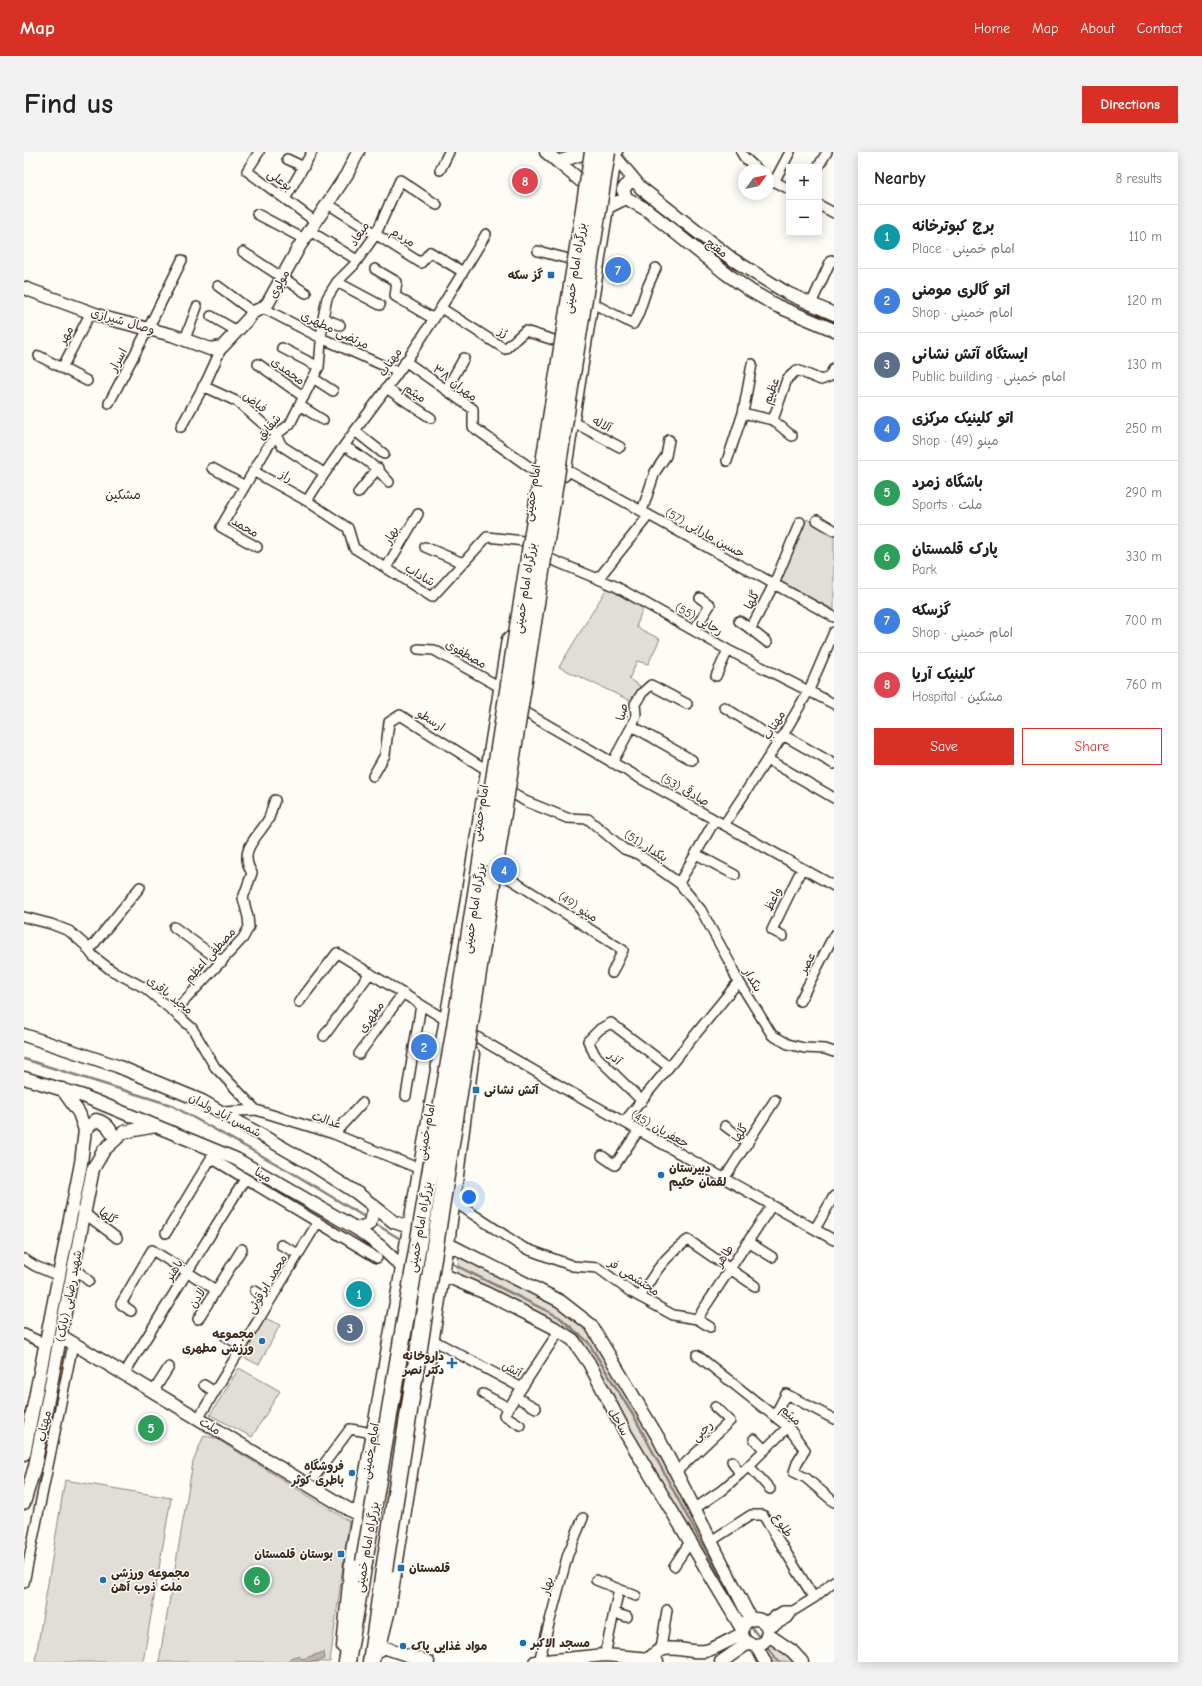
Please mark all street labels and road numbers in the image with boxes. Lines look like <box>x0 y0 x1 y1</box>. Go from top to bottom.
street label: بوعلی <box>264 166 295 195</box>
street label: میعاد <box>346 219 372 249</box>
street label: بزرگراه امام خمینی <box>561 221 591 315</box>
street label: مردم <box>387 224 418 252</box>
street label: مفتح <box>702 235 731 262</box>
street label: مولوی <box>266 267 293 301</box>
street label: وصال شیرازی <box>89 305 157 338</box>
street label: مرتضی مطهری <box>298 308 371 353</box>
street label: رُز <box>495 323 510 340</box>
street label: مهر <box>55 324 76 347</box>
street label: مهتاب <box>375 345 406 379</box>
street label: اسرار <box>106 346 130 375</box>
street label: محمدی <box>268 354 308 388</box>
street label: مهران ۳۸ <box>430 362 480 404</box>
street label: عظیم <box>760 376 784 407</box>
street label: میثم <box>400 381 429 407</box>
street label: فیاض <box>240 388 270 416</box>
street label: شقایق <box>254 411 284 443</box>
street label: آلاله <box>590 413 615 435</box>
street label: امام خمینی <box>521 464 545 523</box>
street label: راز <box>276 466 295 485</box>
street label: حسین مارانی (57) <box>662 505 747 562</box>
street label: محمد <box>229 514 261 540</box>
street label: بهار <box>380 524 402 548</box>
street label: بزرگراه امام خمینی <box>511 541 541 635</box>
street label: شاداب <box>402 561 437 590</box>
street label: گلها <box>741 588 763 612</box>
street label: رجایی (55) <box>672 600 725 639</box>
street label: مصطفوی <box>442 637 489 672</box>
street label: صبا <box>613 702 632 722</box>
street label: ارسطو <box>413 705 447 735</box>
street label: مهتاب <box>760 708 789 743</box>
street label: صادقی (53) <box>658 771 712 809</box>
street label: امام خمینی <box>469 784 493 843</box>
street label: بنکدار (51) <box>621 827 670 866</box>
street label: بزرگراه امام خمینی <box>460 861 490 955</box>
street label: واعظ <box>761 885 786 914</box>
street label: مینو (49) <box>555 889 600 926</box>
street label: مصطفی اعظم <box>182 925 240 987</box>
street label: عصر <box>795 950 818 977</box>
street label: بنکدار <box>739 965 765 995</box>
street label: مجید باقری <box>144 973 196 1018</box>
street label: مطهری <box>355 999 387 1035</box>
street label: آذر <box>605 1048 625 1068</box>
street label: شمس آباد ولدان <box>186 1090 264 1141</box>
street label: امام خمینی <box>414 1103 440 1162</box>
street label: جعفریان (45) <box>628 1107 691 1152</box>
street label: عدالت <box>310 1108 344 1132</box>
street label: گلها <box>729 1121 751 1145</box>
street label: مینا <box>252 1164 274 1186</box>
street label: بزرگراه امام خمینی <box>405 1180 437 1274</box>
street label: گلها <box>96 1205 120 1227</box>
street label: طاهر <box>711 1242 736 1271</box>
street label: شهید رضایی (بابک) <box>53 1249 86 1343</box>
street label: محمد ابرقوئی <box>244 1252 291 1317</box>
street label: محتشمی فر <box>604 1255 662 1300</box>
street label: باهنر <box>162 1257 187 1285</box>
street label: لادن <box>186 1285 208 1311</box>
street label: آتش <box>500 1358 525 1380</box>
street label: میثم <box>776 1402 804 1430</box>
street label: ساحل <box>606 1406 632 1438</box>
street label: مهتاب <box>34 1409 55 1443</box>
street label: ملت <box>197 1414 223 1438</box>
street label: رجبی <box>688 1418 716 1445</box>
street label: امام خمینی <box>358 1422 384 1481</box>
street label: بزرگراه امام خمینی <box>352 1500 384 1594</box>
street label: طلوع <box>769 1510 796 1541</box>
street label: بهار <box>538 1575 557 1598</box>

